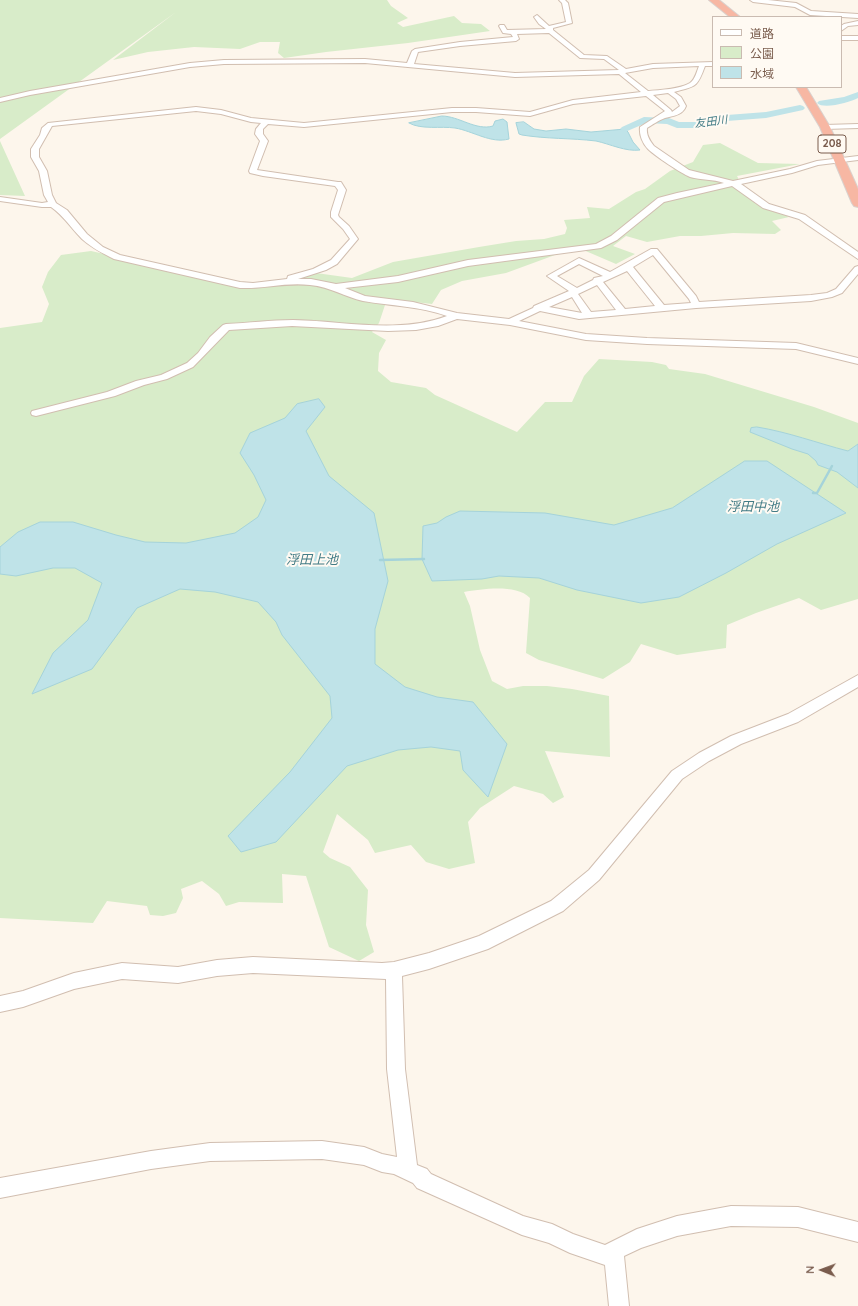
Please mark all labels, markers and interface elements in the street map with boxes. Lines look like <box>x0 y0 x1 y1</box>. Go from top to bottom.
legend <box>712 16 842 88</box>
text: 道路 <box>750 26 774 41</box>
text: 公園 <box>750 46 774 61</box>
text: 水域 <box>750 66 774 81</box>
water label: 友田川 <box>694 113 728 131</box>
road number: 208 <box>818 135 846 153</box>
water label: 浮田中池 <box>727 499 779 515</box>
water label: 浮田上池 <box>286 552 338 568</box>
north arrow <box>802 1250 842 1290</box>
text: N <box>803 1266 817 1274</box>

